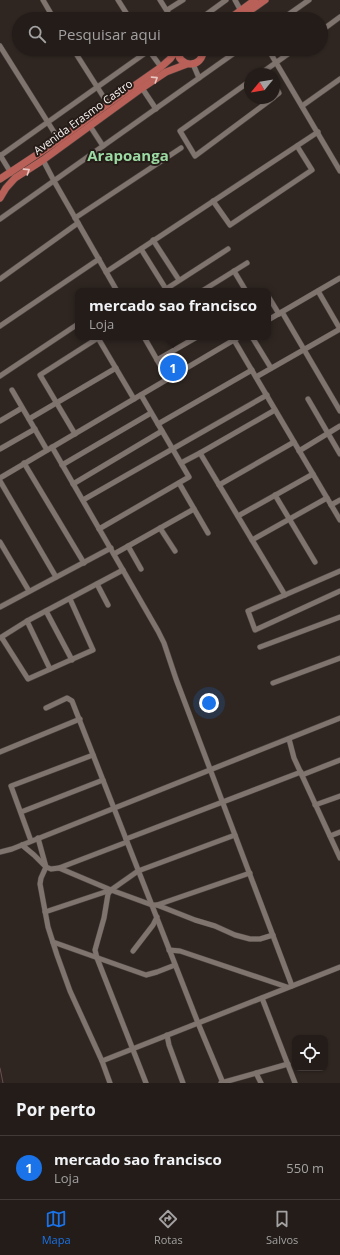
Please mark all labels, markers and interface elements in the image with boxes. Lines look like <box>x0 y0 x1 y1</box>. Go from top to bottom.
search box <box>12 12 328 56</box>
icon: search <box>26 23 48 45</box>
text: Pesquisar aqui <box>58 24 161 44</box>
north arrow <box>244 68 280 104</box>
street label: Avenida Erasmo Castro <box>30 75 135 158</box>
one-way arrow <box>151 77 158 84</box>
district label: Arapoanga <box>87 145 169 165</box>
one-way arrow <box>22 169 29 176</box>
popup <box>75 288 271 340</box>
text: mercado sao francisco <box>89 295 257 315</box>
text: Loja <box>89 315 114 333</box>
pin: 1 <box>160 353 186 383</box>
your location <box>199 693 219 713</box>
map controls <box>292 1035 328 1071</box>
button: locate <box>292 1035 328 1071</box>
text: Por perto <box>16 1098 96 1121</box>
text: mercado sao francisco <box>54 1149 222 1169</box>
text: 1 <box>25 1159 33 1177</box>
text: 550 m <box>286 1159 324 1177</box>
text: Loja <box>54 1169 79 1187</box>
tab: Mapa <box>42 1208 71 1247</box>
tab: Rotas <box>154 1208 183 1247</box>
tab: Salvos <box>266 1208 298 1247</box>

